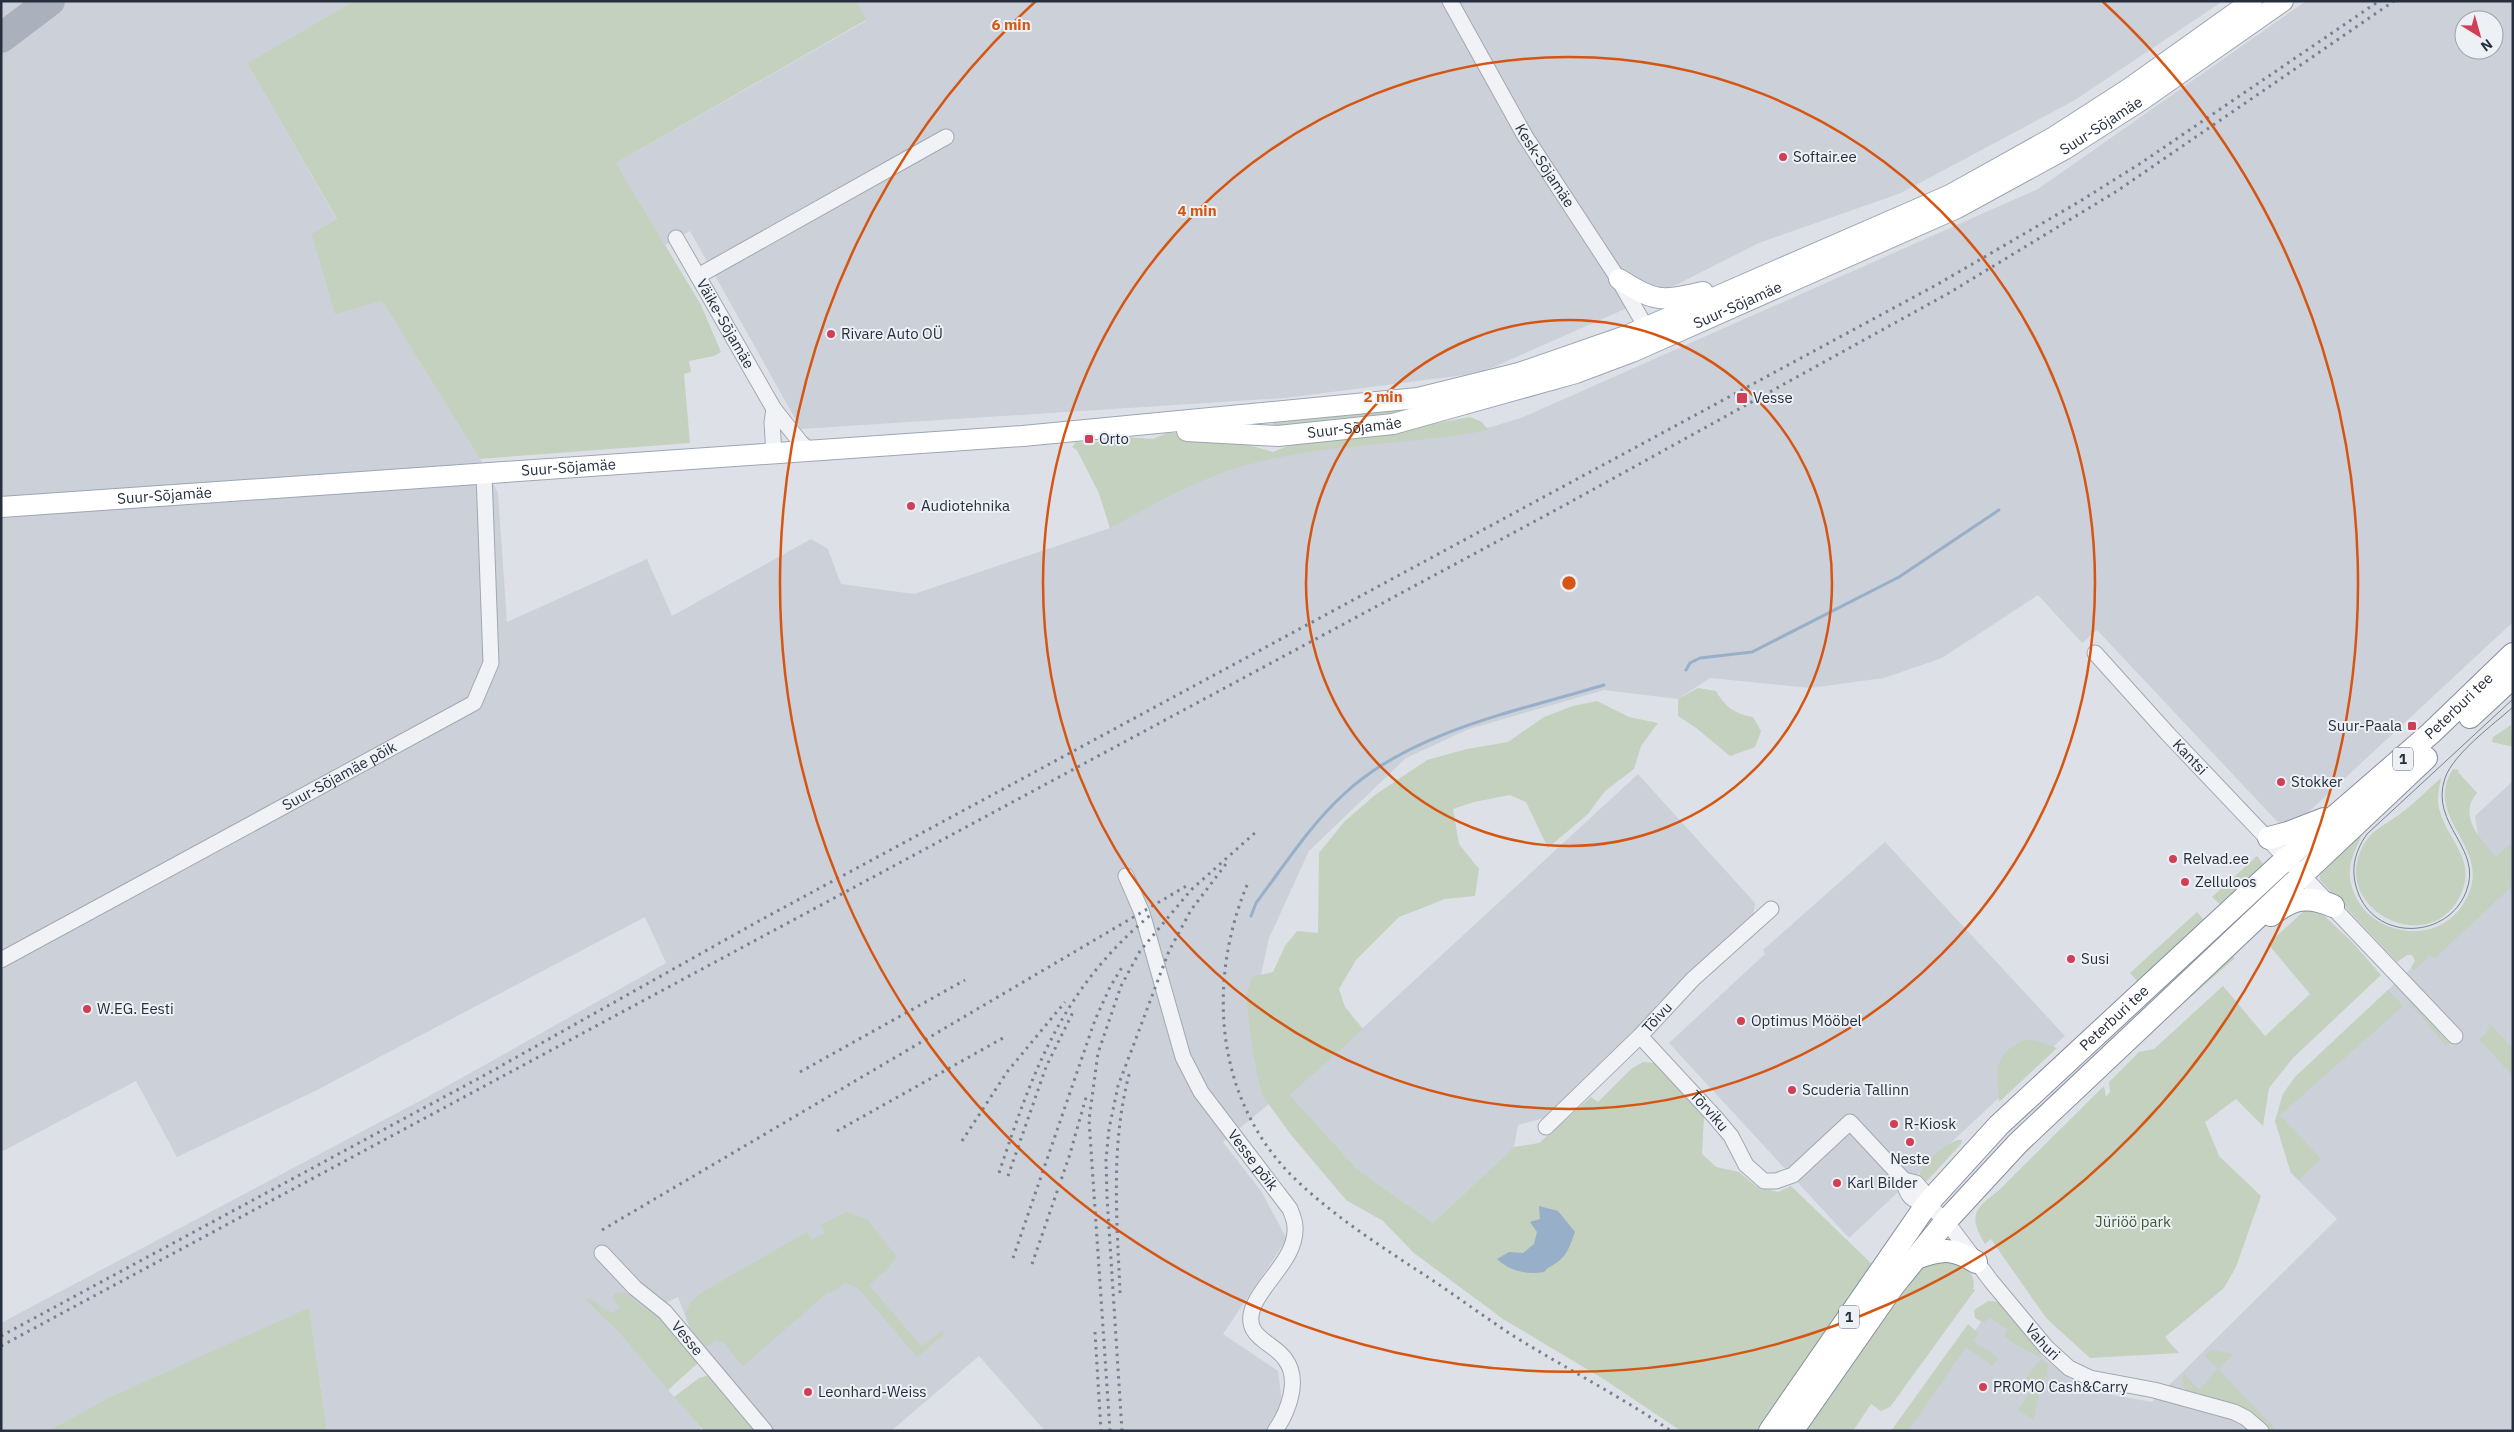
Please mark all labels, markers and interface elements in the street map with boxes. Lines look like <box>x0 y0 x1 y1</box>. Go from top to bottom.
north arrow <box>2454 10 2504 60</box>
text: 6 min <box>991 15 1031 34</box>
text: N <box>2477 35 2496 56</box>
street label: Suur-Sõjamäe <box>2056 92 2146 159</box>
street label: Kesk-Sõjamäe <box>1511 120 1579 211</box>
place label: Softair.ee <box>1793 147 1857 166</box>
marker: Softair.ee <box>1777 151 1789 163</box>
text: 4 min <box>1177 201 1217 220</box>
street label: Väike-Sõjamäe <box>692 275 759 372</box>
street label: Suur-Sõjamäe <box>1690 277 1785 333</box>
place label: Rivare Auto OÜ <box>841 324 943 343</box>
marker: Rivare Auto OÜ <box>825 328 837 340</box>
text: 2 min <box>1363 387 1403 406</box>
place label: Vesse <box>1753 388 1793 407</box>
marker: Vesse <box>1735 391 1749 405</box>
street label: Suur-Sõjamäe <box>1306 412 1404 442</box>
place label: Orto <box>1099 429 1129 448</box>
marker: Orto <box>1083 433 1095 445</box>
street label: Suur-Sõjamäe <box>521 454 617 480</box>
street label: Suur-Sõjamäe <box>117 482 213 508</box>
place label: Audiotehnika <box>921 496 1010 515</box>
marker: Audiotehnika <box>905 500 917 512</box>
centre of rings <box>1560 574 1578 592</box>
street label: Peterburi tee <box>2421 668 2497 743</box>
place label: Suur-Paala <box>2328 716 2402 735</box>
marker: Suur-Paala <box>2406 720 2418 732</box>
street label: Kantsi <box>2169 735 2212 779</box>
street label: Suur-Sõjamäe põik <box>279 737 400 814</box>
road number: 1 <box>2393 748 2413 771</box>
place label: Stokker <box>2291 772 2343 791</box>
marker: Stokker <box>2275 776 2287 788</box>
place label: Relvad.ee <box>2183 849 2249 868</box>
marker: Relvad.ee <box>2167 853 2179 865</box>
place label: Zelluloos <box>2195 872 2257 891</box>
marker: Zelluloos <box>2179 876 2191 888</box>
place label: Susi <box>2081 949 2109 968</box>
marker: Susi <box>2065 953 2077 965</box>
street label: Peterburi tee <box>2075 981 2153 1055</box>
street label: Tõivu <box>1638 998 1676 1037</box>
place label: W.EG. Eesti <box>97 999 174 1018</box>
marker: W.EG. Eesti <box>81 1003 93 1015</box>
place label: Optimus Mööbel <box>1751 1011 1862 1030</box>
marker: Optimus Mööbel <box>1735 1015 1747 1027</box>
place label: Scuderia Tallinn <box>1802 1080 1909 1099</box>
marker: Scuderia Tallinn <box>1786 1084 1798 1096</box>
street label: Tõrviku <box>1686 1086 1733 1135</box>
place label: R-Kiosk <box>1904 1114 1956 1133</box>
marker: R-Kiosk <box>1888 1118 1900 1130</box>
street label: Vesse põik <box>1224 1125 1283 1194</box>
marker: Neste <box>1904 1136 1916 1148</box>
place label: Neste <box>1890 1149 1930 1168</box>
place label: Karl Bilder <box>1847 1173 1918 1192</box>
marker: Karl Bilder <box>1831 1177 1843 1189</box>
park label: Jüriöö park <box>2095 1212 2171 1231</box>
road number: 1 <box>1839 1305 1859 1328</box>
street label: Vesse <box>668 1317 708 1359</box>
street label: Vahuri <box>2021 1319 2064 1364</box>
place label: PROMO Cash&Carry <box>1993 1377 2129 1396</box>
marker: PROMO Cash&Carry <box>1977 1381 1989 1393</box>
place label: Leonhard-Weiss <box>818 1382 927 1401</box>
marker: Leonhard-Weiss <box>802 1386 814 1398</box>

